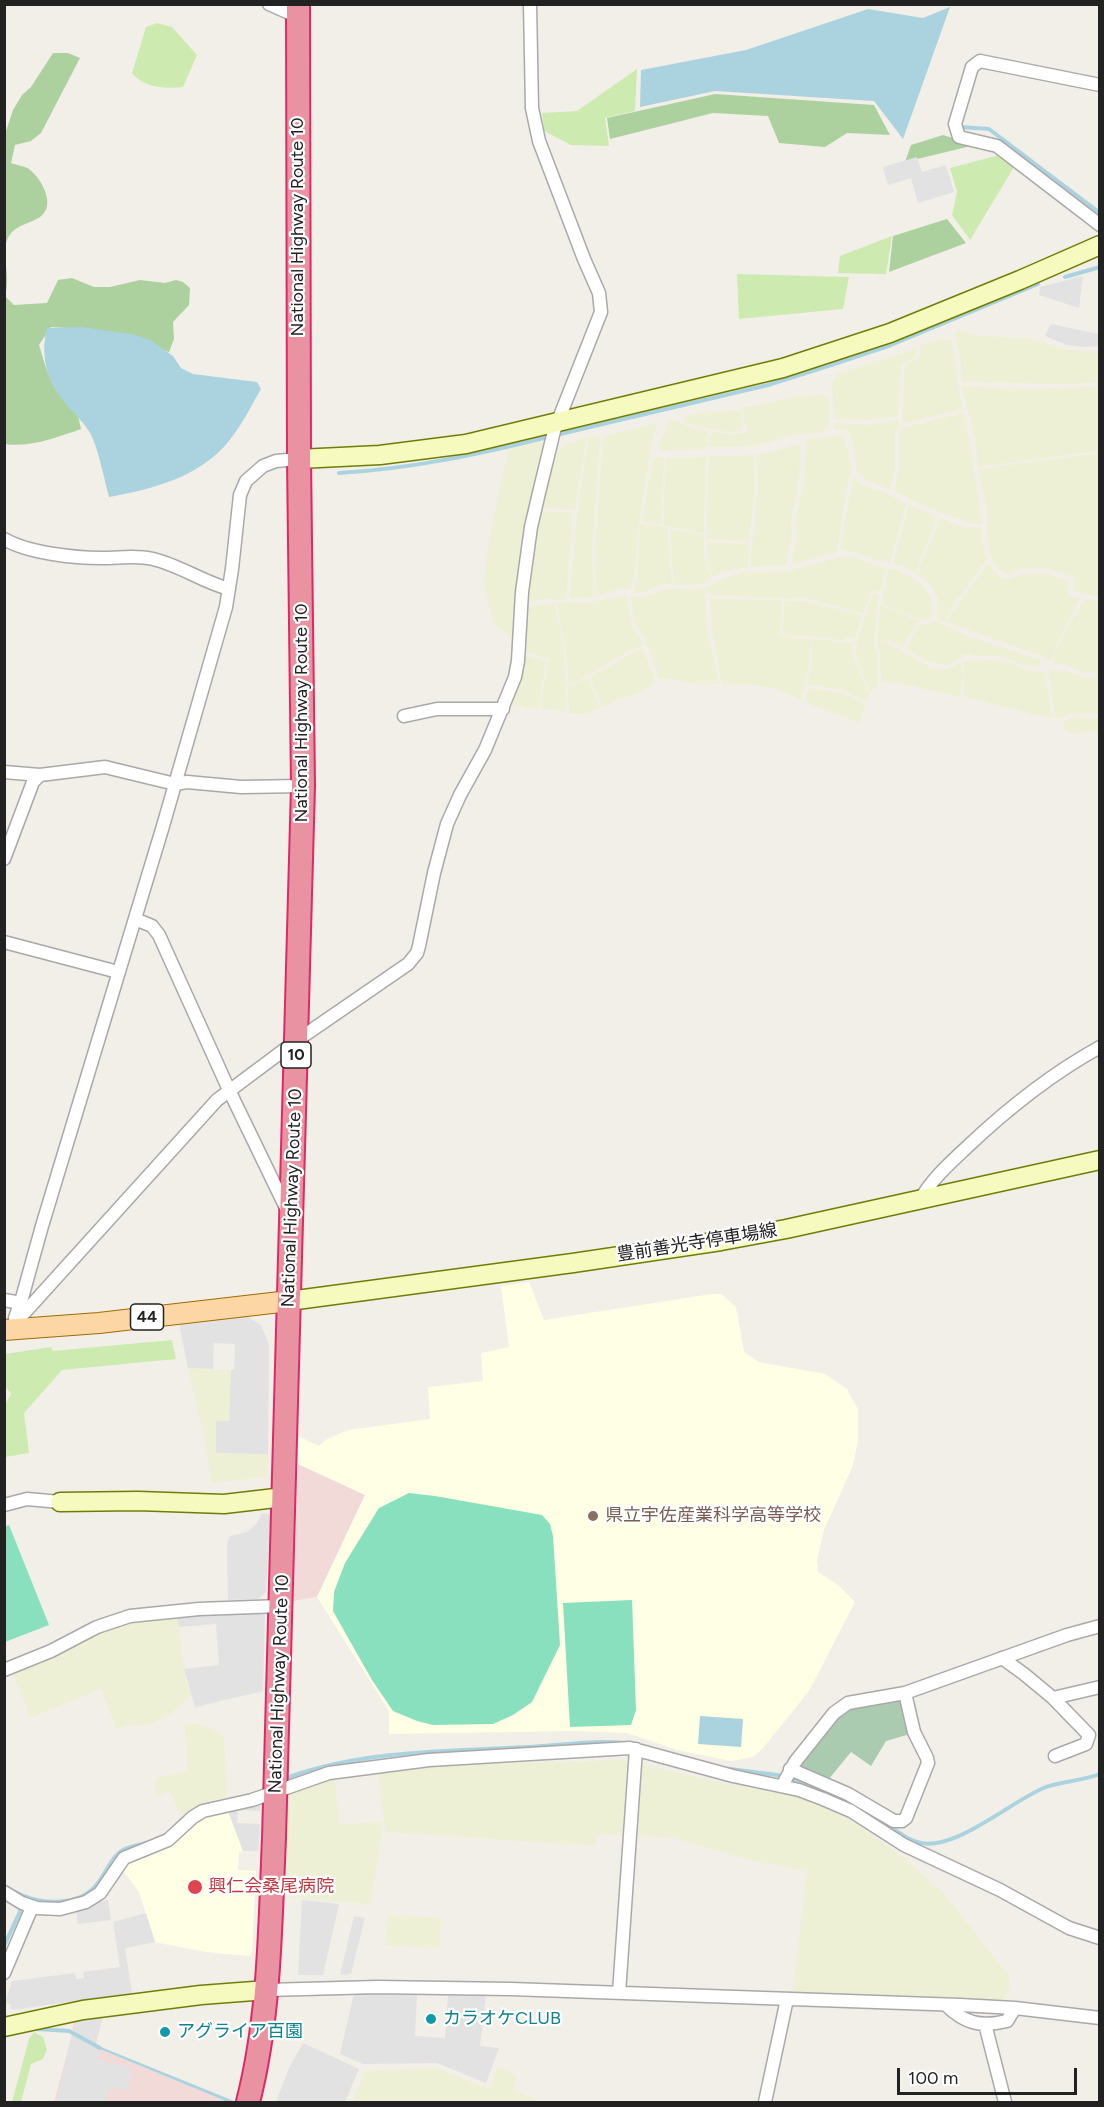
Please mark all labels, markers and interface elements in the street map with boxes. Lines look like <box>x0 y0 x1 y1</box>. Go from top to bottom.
street label: National Highway Route 10 <box>287 118 309 336</box>
street label: National Highway Route 10 <box>291 604 313 822</box>
road number: 10 <box>281 1042 311 1068</box>
street label: National Highway Route 10 <box>277 1088 307 1308</box>
street label: 豊前善光寺停車場線 <box>615 1220 779 1266</box>
road number: 44 <box>130 1304 164 1330</box>
place label: 県立宇佐産業科学高等学校 <box>605 1505 821 1527</box>
marker: 県立宇佐産業科学高等学校 <box>586 1509 600 1523</box>
street label: National Highway Route 10 <box>264 1574 294 1794</box>
place label: 興仁会桑尾病院 <box>208 1876 334 1898</box>
marker: 興仁会桑尾病院 <box>186 1878 204 1896</box>
place label: カラオケCLUB <box>443 2008 561 2030</box>
marker: カラオケCLUB <box>424 2012 438 2026</box>
place label: アグライア百園 <box>177 2021 303 2043</box>
marker: アグライア百園 <box>158 2025 172 2039</box>
scale bar <box>900 2056 1080 2094</box>
text: 100 m <box>908 2067 958 2089</box>

